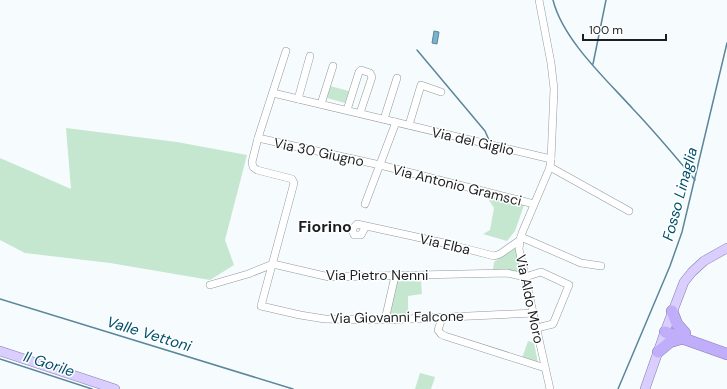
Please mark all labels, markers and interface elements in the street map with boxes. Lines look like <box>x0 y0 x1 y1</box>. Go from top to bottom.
scale bar <box>583 16 666 42</box>
text: 100 m <box>589 22 623 38</box>
street label: Via del Giglio <box>430 123 516 159</box>
street label: Via 30 Giugno <box>272 134 366 170</box>
water label: Fosso Linaglia <box>658 145 702 243</box>
street label: Via Antonio Gramsci <box>390 160 524 210</box>
district label: Fiorino <box>298 216 352 237</box>
street label: Via Elba <box>418 229 472 259</box>
street label: Via Aldo Moro <box>512 253 548 345</box>
street label: Via Pietro Nenni <box>326 266 428 284</box>
street label: Via Giovanni Falcone <box>330 307 464 327</box>
water label: Valle Vettoni <box>104 312 194 356</box>
water label: Il Gorile <box>21 346 78 382</box>

